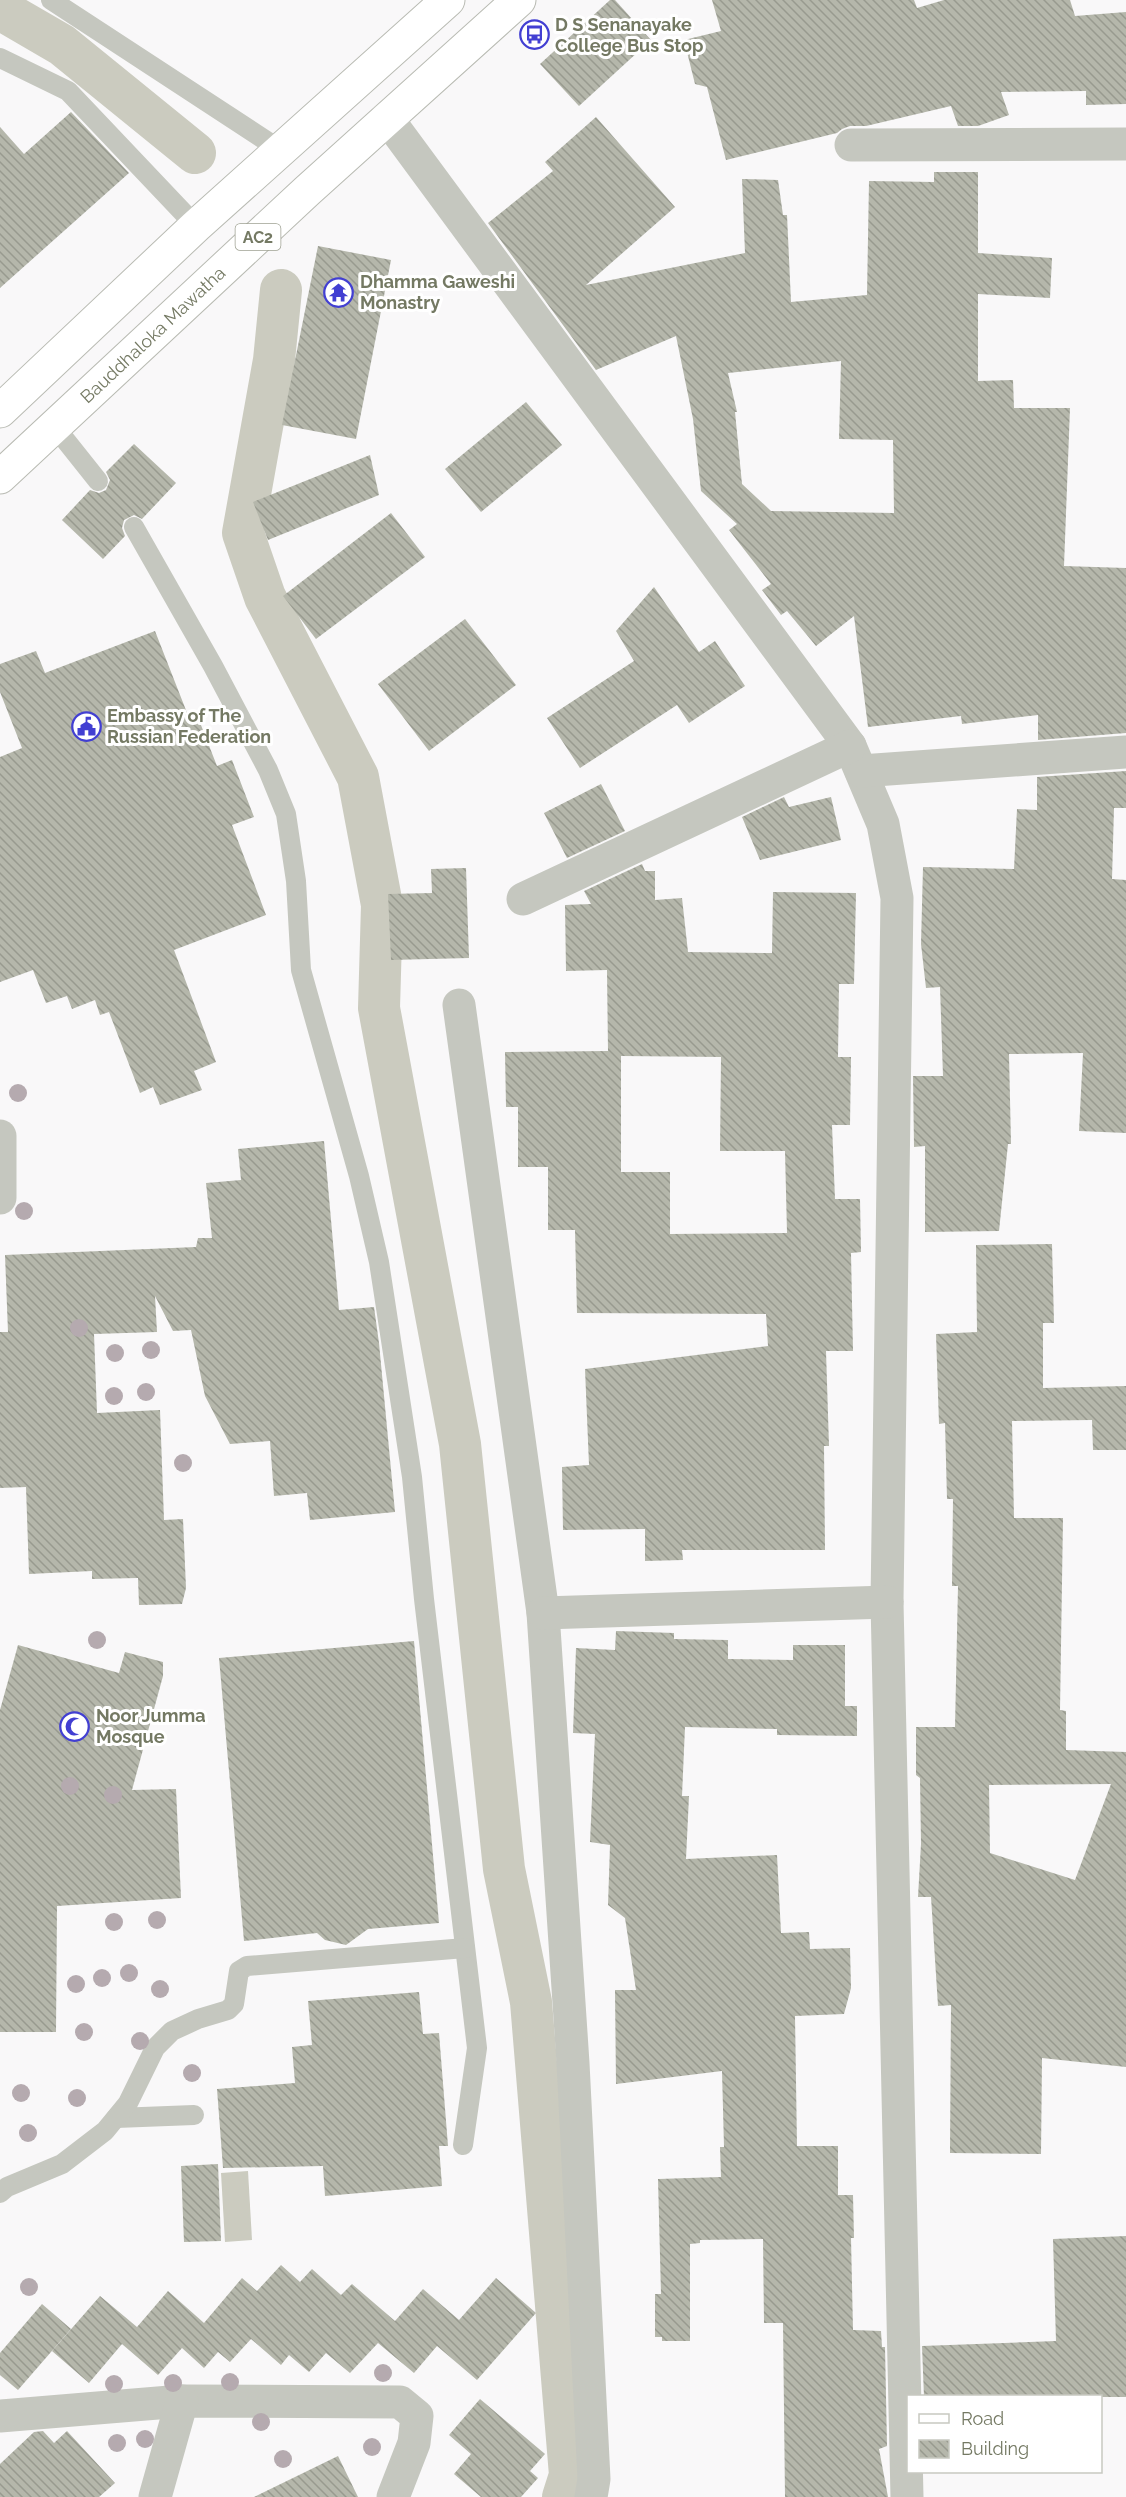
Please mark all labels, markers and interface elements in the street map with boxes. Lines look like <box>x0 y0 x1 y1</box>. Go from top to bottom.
place label: D S Senanayake College Bus Stop <box>555 14 703 56</box>
bus stop icon: D S Senanayake College Bus Stop <box>518 19 550 51</box>
road number: AC2 <box>236 224 280 250</box>
street label: Bauddhaloka Mawatha <box>76 262 229 407</box>
place label: Dhamma Gaweshi Monastry <box>360 271 515 313</box>
temple icon: Dhamma Gaweshi Monastry <box>323 276 355 308</box>
place label: Embassy of The Russian Federation <box>107 705 271 747</box>
public building icon: Embassy of The Russian Federation <box>70 710 102 742</box>
place label: Noor Jumma Mosque <box>96 1705 205 1747</box>
mosque icon: Noor Jumma Mosque <box>59 1710 91 1742</box>
legend <box>907 2395 1102 2473</box>
text: Road <box>961 2408 1004 2429</box>
text: Building <box>961 2438 1029 2459</box>

